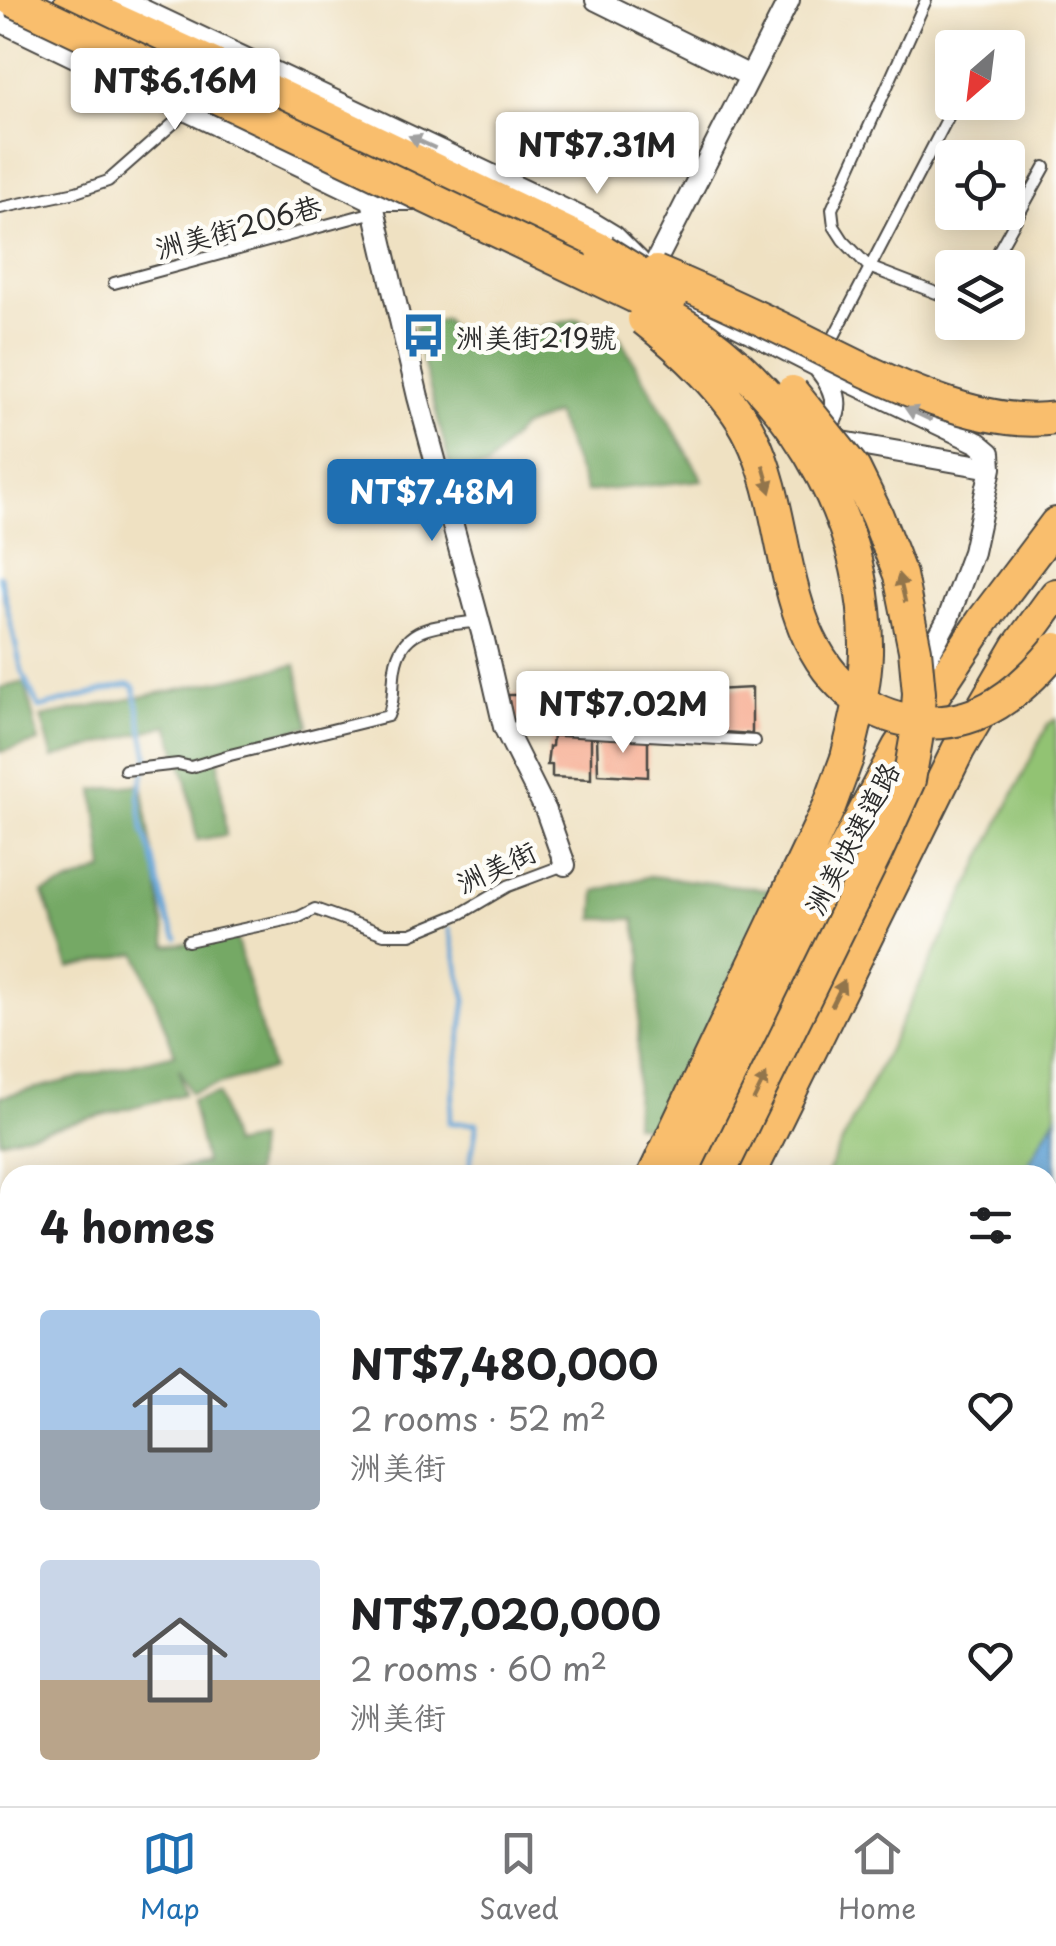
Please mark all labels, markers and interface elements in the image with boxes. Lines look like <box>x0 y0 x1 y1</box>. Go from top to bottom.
north arrow <box>935 30 1025 120</box>
map controls <box>935 30 1025 340</box>
pin: NT$6.16M <box>72 48 278 133</box>
text: NT$6.16M <box>93 56 257 104</box>
pin: NT$7.31M <box>494 112 700 197</box>
text: NT$7.31M <box>518 120 676 168</box>
one-way arrow <box>407 133 436 150</box>
button: locate <box>935 140 1025 230</box>
street label: 洲美街206巷 <box>150 183 327 269</box>
button: layers <box>935 250 1025 340</box>
bus stop icon: 洲美街219號 <box>399 312 447 360</box>
place label: 洲美街219號 <box>456 315 617 358</box>
one-way arrow <box>903 406 932 423</box>
pin: NT$7.48M <box>329 459 535 544</box>
one-way arrow <box>759 464 775 495</box>
text: NT$7.48M <box>349 467 515 515</box>
one-way arrow <box>894 573 910 604</box>
pin: NT$7.02M <box>520 671 726 756</box>
text: NT$7.02M <box>538 679 708 727</box>
street label: 洲美快速道路 <box>793 754 909 922</box>
street label: 洲美街 <box>449 829 543 903</box>
one-way arrow <box>829 978 846 1007</box>
one-way arrow <box>752 1072 769 1101</box>
text: 4 homes <box>40 1194 215 1257</box>
icon: filters <box>963 1198 1018 1253</box>
text: NT$7,480,000 <box>350 1331 658 1394</box>
icon: home <box>120 1350 240 1470</box>
icon: heart <box>963 1383 1018 1438</box>
text: 2 rooms · 52 m² <box>350 1394 606 1442</box>
text: 洲美街 <box>350 1442 446 1490</box>
text: NT$7,020,000 <box>350 1581 661 1644</box>
icon: home <box>120 1600 240 1720</box>
icon: heart <box>963 1633 1018 1688</box>
text: 2 rooms · 60 m² <box>350 1644 607 1692</box>
text: 洲美街 <box>350 1692 446 1740</box>
tab: Map <box>140 1826 200 1929</box>
tab: Saved <box>479 1826 559 1929</box>
tab: Home <box>838 1826 916 1929</box>

